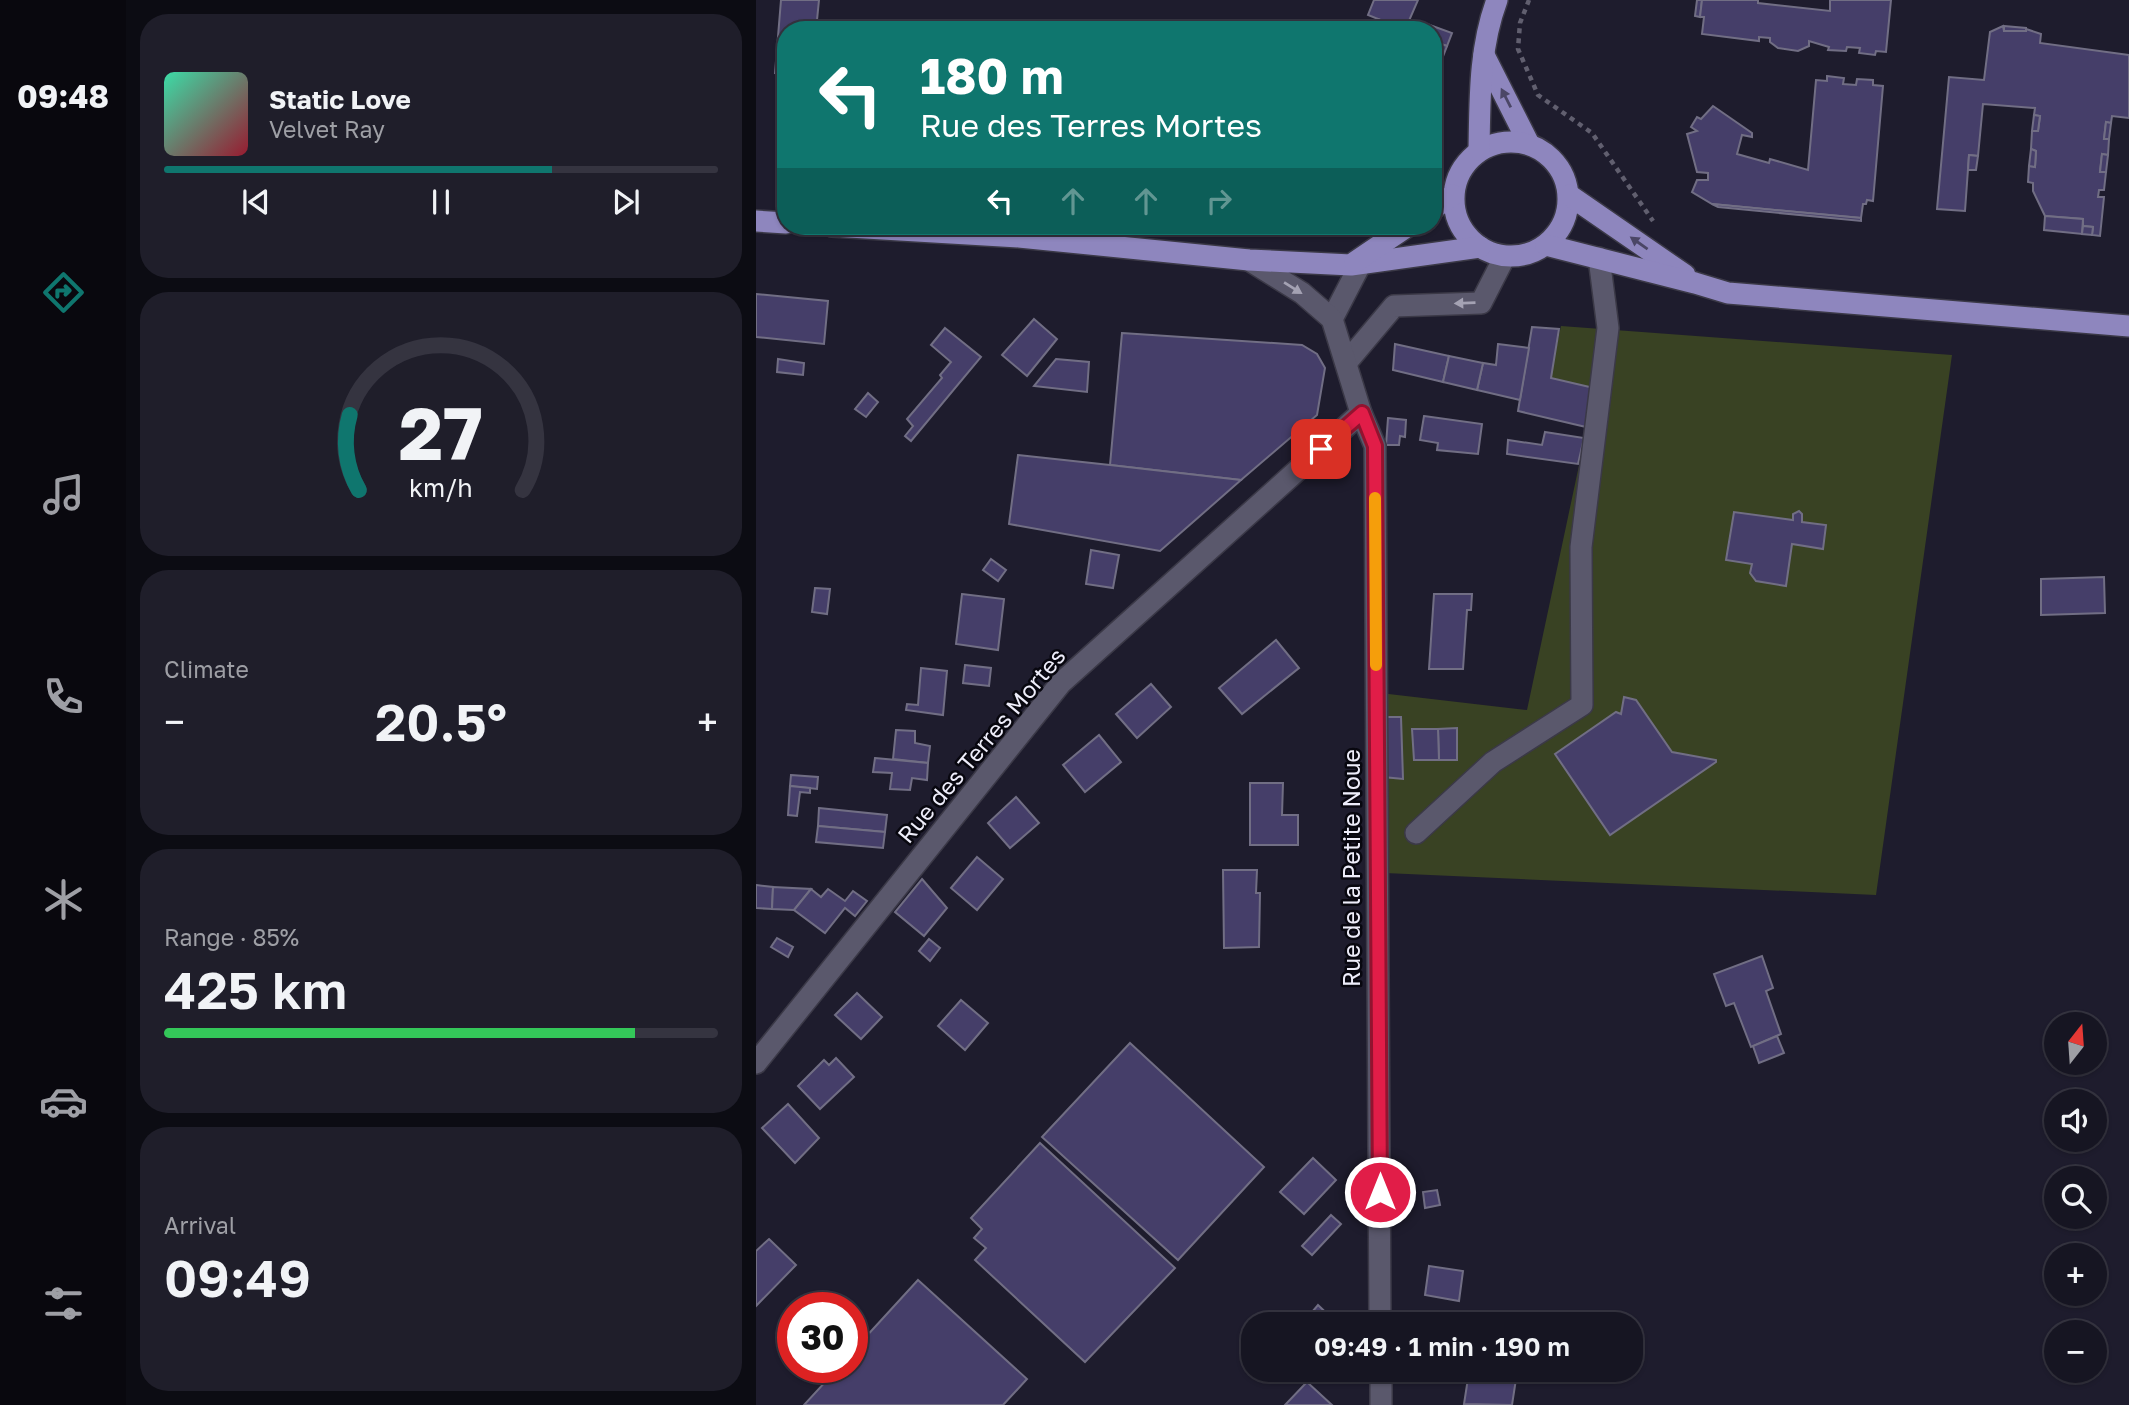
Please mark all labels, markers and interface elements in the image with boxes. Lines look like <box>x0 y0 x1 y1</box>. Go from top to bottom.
text: 180 m <box>920 46 1064 105</box>
icon: left <box>805 49 896 140</box>
text: 09:48 <box>17 77 109 115</box>
text: Static Love <box>269 84 411 115</box>
one-way arrow <box>1500 88 1511 108</box>
text: Rue des Terres Mortes <box>920 106 1262 144</box>
text: Velvet Ray <box>269 115 385 143</box>
icon: left <box>981 182 1019 220</box>
icon: ahead <box>1054 182 1092 220</box>
icon: ahead <box>1127 182 1165 220</box>
icon: right <box>1200 182 1238 220</box>
icon: previous <box>237 183 275 221</box>
icon: pause <box>422 183 460 221</box>
icon: next <box>607 183 645 221</box>
one-way arrow <box>1630 236 1648 250</box>
icon: directions <box>39 268 88 317</box>
one-way arrow <box>1283 281 1302 294</box>
one-way arrow <box>1454 298 1476 309</box>
text: 27 <box>399 390 483 477</box>
pin <box>1291 419 1351 479</box>
icon: arrive <box>1302 430 1340 468</box>
icon: music <box>39 470 88 519</box>
text: km/h <box>409 472 473 503</box>
street label: Rue des Terres Mortes <box>891 642 1071 848</box>
text: Climate <box>164 655 249 683</box>
icon: phone <box>39 672 88 721</box>
text: 20.5° <box>375 690 507 752</box>
text: − <box>164 699 185 744</box>
text: + <box>697 699 718 744</box>
street label: Rue de la Petite Noue <box>1337 749 1365 987</box>
icon: climate <box>39 875 88 924</box>
text: Range · 85% <box>164 923 299 951</box>
text: 425 km <box>164 958 347 1020</box>
north arrow <box>2044 1012 2107 1074</box>
map controls <box>2044 1012 2107 1383</box>
icon: car <box>39 1077 88 1126</box>
button: sound <box>2044 1089 2107 1152</box>
position arrow <box>1343 1155 1417 1229</box>
button: search <box>2044 1166 2107 1229</box>
text: Arrival <box>164 1211 236 1239</box>
button: + <box>2044 1243 2107 1306</box>
text: 09:49 <box>164 1246 311 1308</box>
icon: filters <box>39 1279 88 1328</box>
speed limit sign: 30 <box>777 1292 868 1383</box>
button: − <box>2044 1320 2107 1383</box>
text: 09:49 · 1 min · 190 m <box>1314 1331 1570 1362</box>

